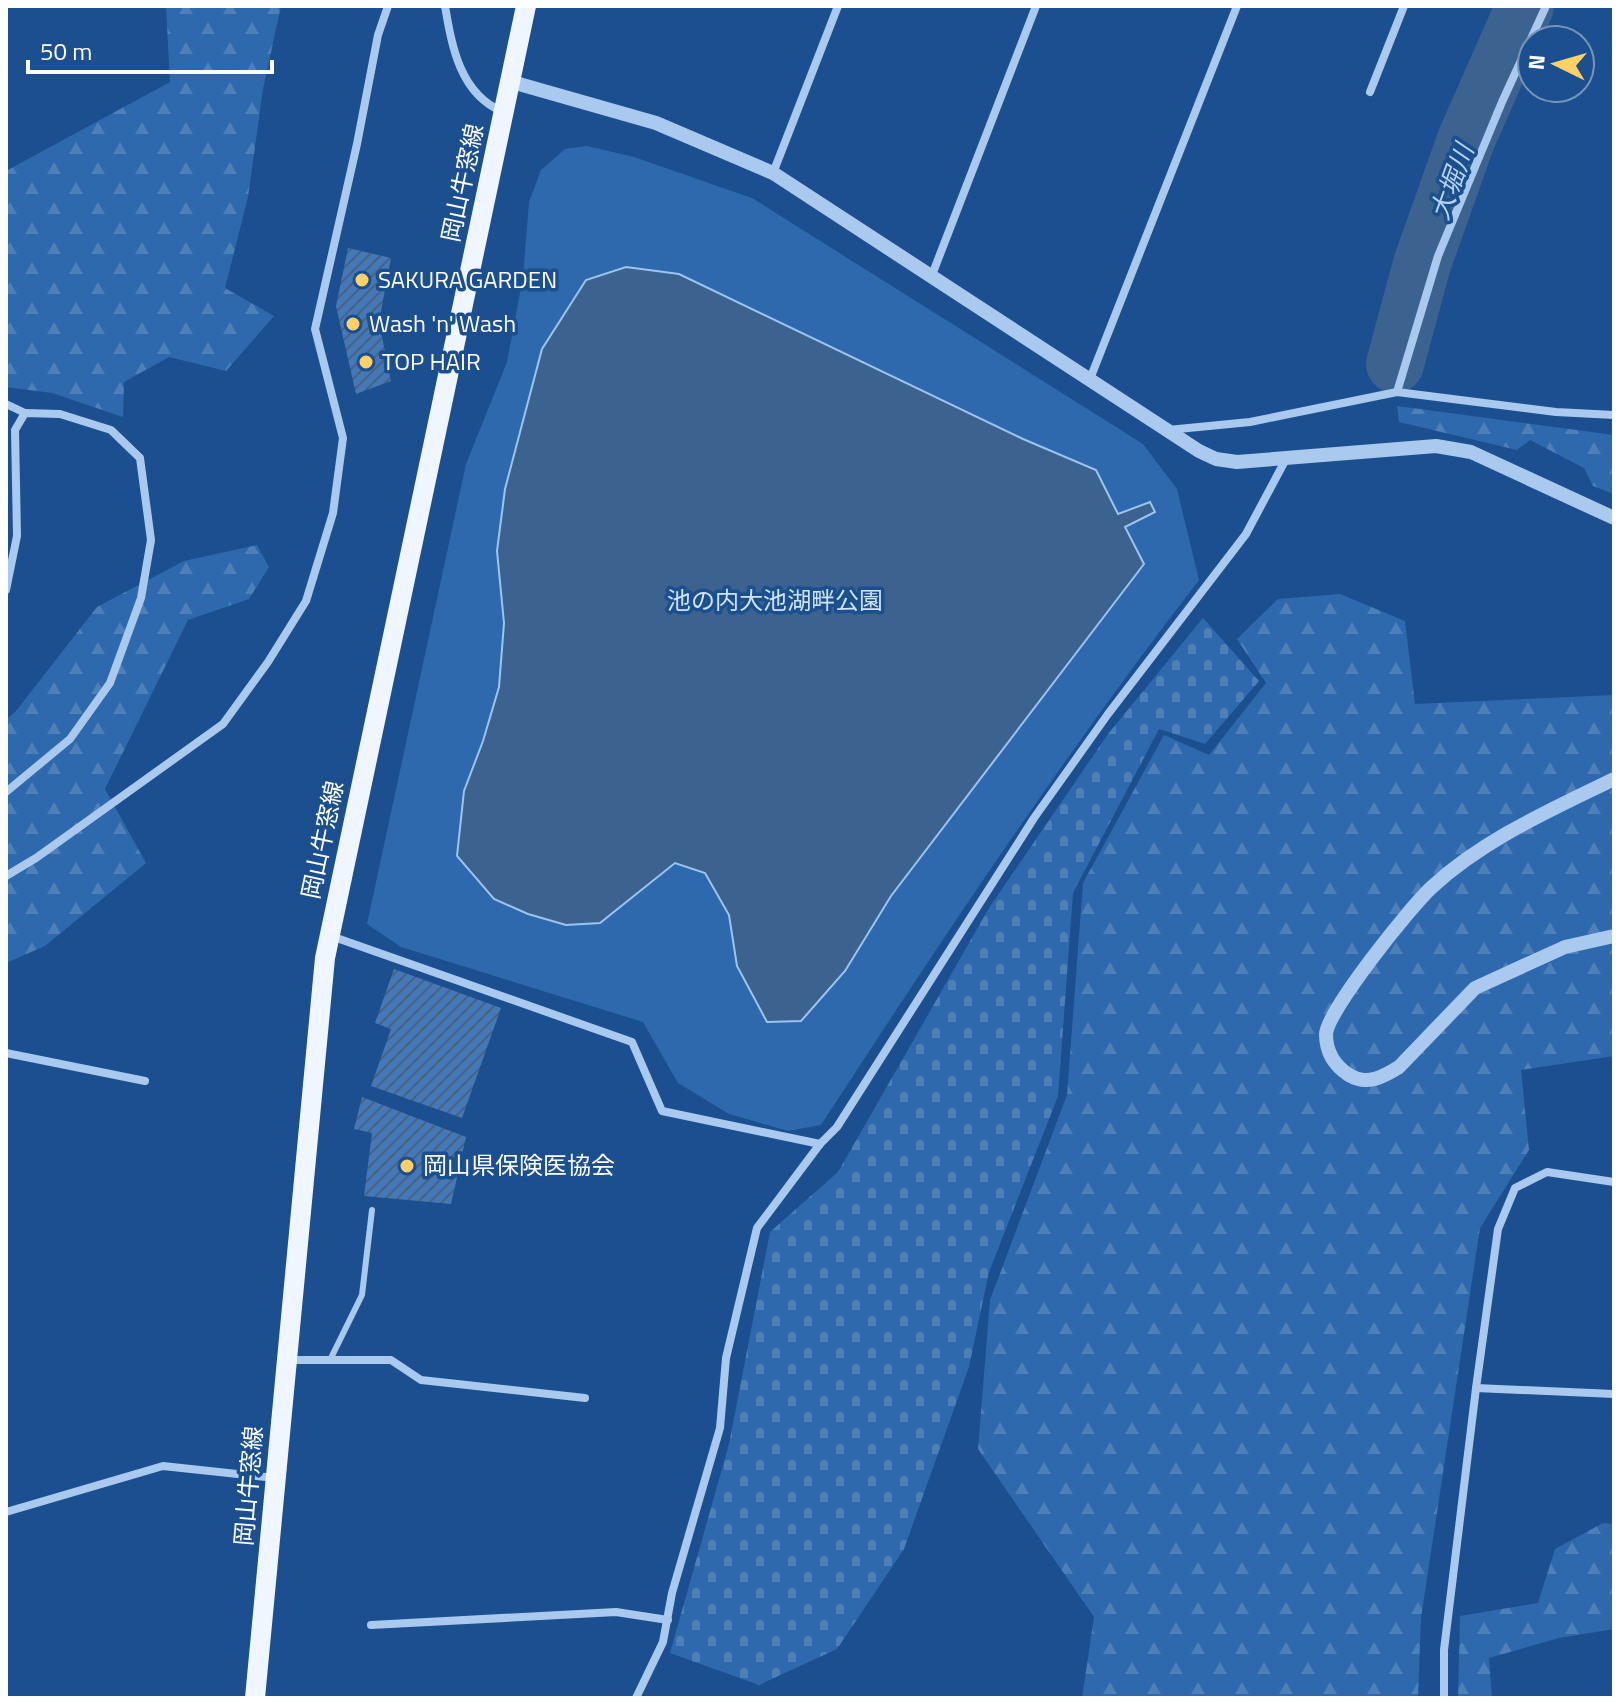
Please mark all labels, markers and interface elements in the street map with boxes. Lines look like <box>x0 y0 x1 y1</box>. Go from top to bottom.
scale bar <box>28 24 272 74</box>
north arrow <box>1516 24 1596 104</box>
text: 50 m <box>40 33 92 69</box>
text: N <box>1518 53 1554 71</box>
street label: 岡山牛窓線 <box>432 120 492 245</box>
water label: 大堀川 <box>1420 136 1484 225</box>
place label: SAKURA GARDEN <box>378 261 557 297</box>
marker: SAKURA GARDEN <box>353 271 371 289</box>
place label: Wash 'n' Wash <box>369 305 516 341</box>
marker: Wash 'n' Wash <box>344 315 362 333</box>
place label: TOP HAIR <box>382 343 481 379</box>
marker: TOP HAIR <box>357 353 375 371</box>
park label: 池の内大池湖畔公園 <box>667 582 883 618</box>
street label: 岡山牛窓線 <box>292 777 352 902</box>
place label: 岡山県保険医協会 <box>423 1147 615 1183</box>
marker: 岡山県保険医協会 <box>398 1157 416 1175</box>
street label: 岡山牛窓線 <box>225 1425 271 1547</box>

